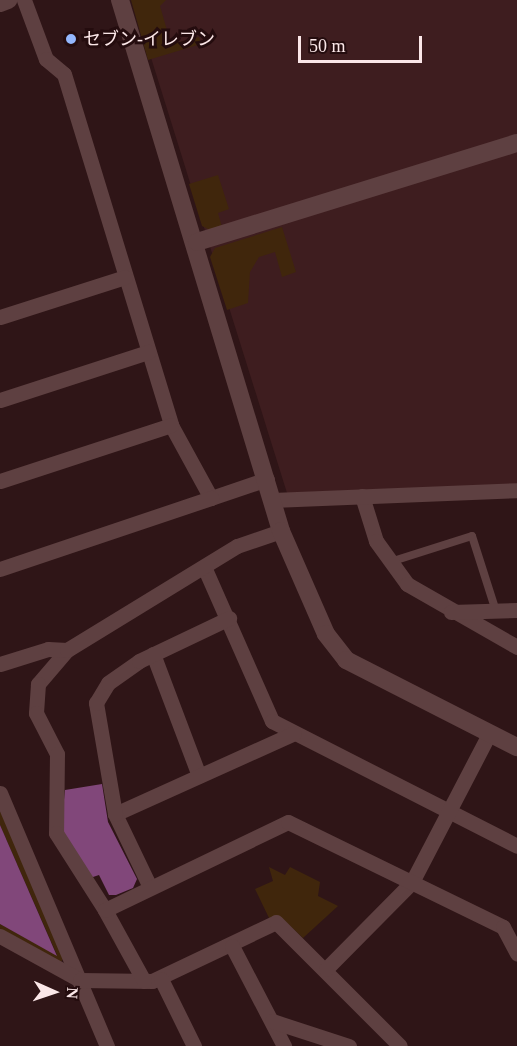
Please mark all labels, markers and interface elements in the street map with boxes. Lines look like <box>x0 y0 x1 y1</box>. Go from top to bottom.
scale bar <box>301 24 426 62</box>
place label: セブン-イレブン <box>83 28 215 50</box>
marker: セブン-イレブン <box>64 32 78 46</box>
text: 50 m <box>309 36 346 56</box>
north arrow <box>24 962 84 1022</box>
text: N <box>64 987 81 999</box>

